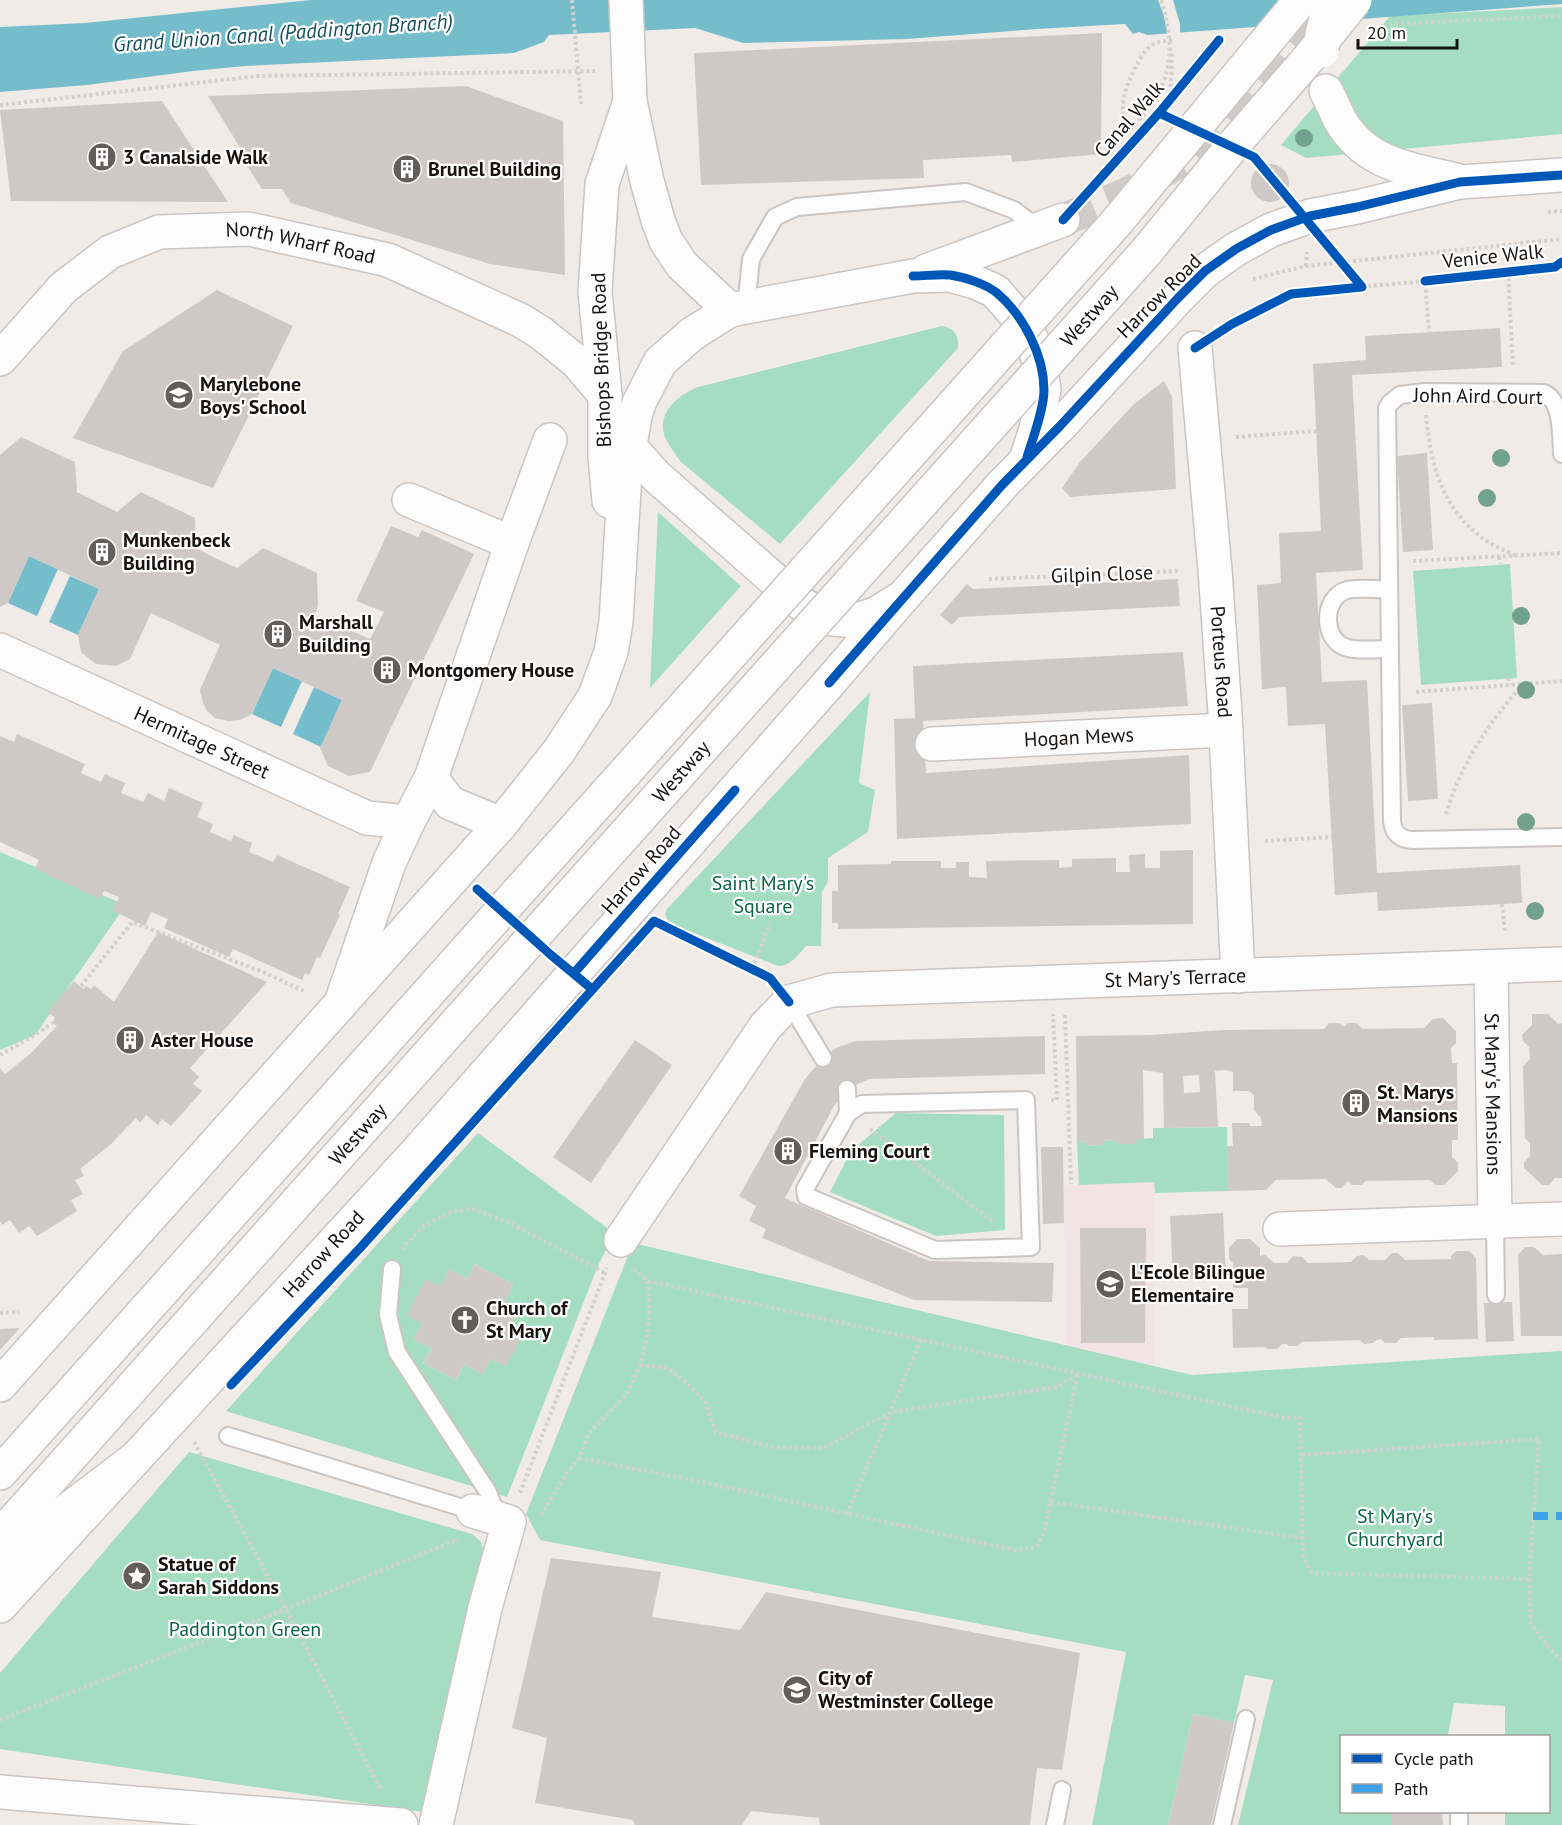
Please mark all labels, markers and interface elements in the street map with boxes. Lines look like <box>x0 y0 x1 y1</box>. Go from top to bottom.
water label: Grand Union Canal (Paddington Branch) <box>112 7 454 58</box>
scale bar <box>1358 12 1457 50</box>
text: 20 m <box>1367 21 1406 44</box>
street label: Canal Walk <box>1088 75 1170 163</box>
building icon: 3 Canalside Walk <box>86 141 118 173</box>
place label: 3 Canalside Walk <box>123 144 268 170</box>
building icon: Brunel Building <box>391 153 423 185</box>
place label: Brunel Building <box>428 156 561 182</box>
street label: North Wharf Road <box>225 216 378 270</box>
street label: Venice Walk <box>1440 238 1545 274</box>
street label: Harrow Road <box>1111 248 1207 344</box>
street label: Bishops Bridge Road <box>585 272 617 448</box>
street label: Westway <box>1054 278 1124 352</box>
place label: Marylebone Boys' School <box>200 371 306 420</box>
school or university icon: Marylebone Boys' School <box>163 379 195 411</box>
street label: John Aird Court <box>1412 382 1543 410</box>
place label: Munkenbeck Building <box>123 527 231 576</box>
building icon: Munkenbeck Building <box>86 536 118 568</box>
street label: Gilpin Close <box>1050 559 1154 589</box>
street label: Porteus Road <box>1205 605 1238 719</box>
place label: Marshall Building <box>299 609 373 658</box>
building icon: Marshall Building <box>262 618 294 650</box>
building icon: Montgomery House <box>371 654 403 686</box>
place label: Montgomery House <box>408 657 574 683</box>
street label: Hermitage Street <box>130 700 274 785</box>
street label: Hogan Mews <box>1023 721 1134 753</box>
street label: Westway <box>646 735 716 808</box>
street label: Harrow Road <box>595 820 687 920</box>
park label: Saint Mary's Square <box>712 870 814 919</box>
street label: St Mary's Terrace <box>1104 962 1247 993</box>
street label: St Mary's Mansions <box>1479 1013 1507 1175</box>
building icon: Aster House <box>114 1024 146 1056</box>
place label: Aster House <box>151 1027 254 1053</box>
place label: St. Marys Mansions <box>1377 1079 1458 1128</box>
building icon: St. Marys Mansions <box>1340 1087 1372 1119</box>
street label: Westway <box>323 1097 393 1171</box>
building icon: Fleming Court <box>772 1135 804 1167</box>
place label: Fleming Court <box>809 1138 930 1164</box>
street label: Harrow Road <box>277 1205 370 1303</box>
place label: L'Ecole Bilingue Elementaire <box>1131 1259 1265 1308</box>
school or university icon: L'Ecole Bilingue Elementaire <box>1094 1268 1126 1300</box>
place label: Church of St Mary <box>486 1295 569 1344</box>
church icon: Church of St Mary <box>449 1304 481 1336</box>
park label: St Mary's Churchyard <box>1347 1503 1443 1552</box>
place label: Statue of Sarah Siddons <box>158 1551 279 1600</box>
place icon: Statue of Sarah Siddons <box>121 1560 153 1592</box>
park label: Paddington Green <box>169 1616 321 1642</box>
place label: City of Westminster College <box>818 1665 993 1714</box>
school or university icon: City of Westminster College <box>781 1674 813 1706</box>
legend <box>1340 1735 1550 1813</box>
text: Cycle path <box>1394 1747 1474 1770</box>
text: Path <box>1394 1777 1428 1800</box>

